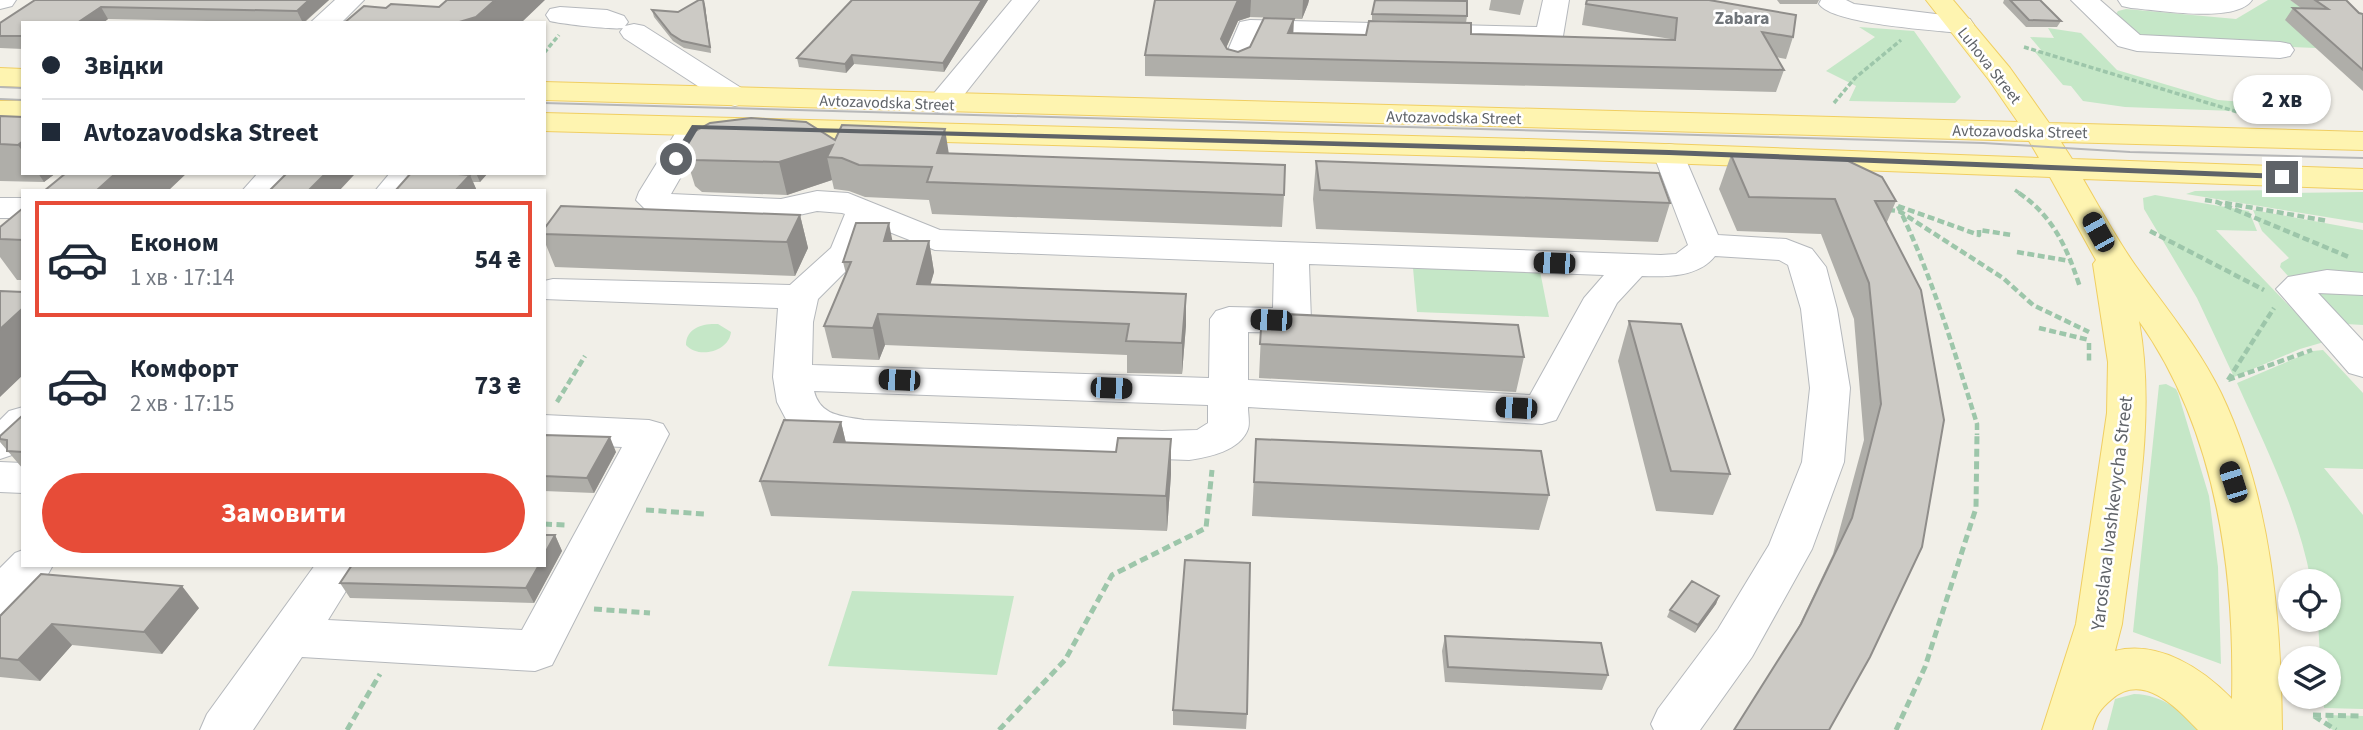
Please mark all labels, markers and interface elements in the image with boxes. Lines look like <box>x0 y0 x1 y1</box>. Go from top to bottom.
district label: Zabara <box>1715 6 1769 31</box>
street label: Luhova Street <box>1952 23 2027 109</box>
text: Звідки <box>84 47 164 84</box>
callout: 2 хв <box>2233 76 2331 124</box>
text: 2 хв <box>2262 83 2302 116</box>
street label: Avtozavodska Street <box>819 90 955 116</box>
street label: Avtozavodska Street <box>1386 106 1522 130</box>
text: Avtozavodska Street <box>84 114 318 151</box>
street label: Avtozavodska Street <box>1952 120 2088 144</box>
route start <box>660 143 692 175</box>
route end <box>2266 161 2298 193</box>
car <box>2079 209 2118 255</box>
text: Економ <box>130 224 219 261</box>
icon: car <box>46 228 109 291</box>
text: 54 ₴ <box>475 241 521 278</box>
car <box>1533 252 1576 274</box>
text: 1 хв · 17:14 <box>130 261 234 294</box>
car <box>1250 309 1293 331</box>
text: Комфорт <box>130 350 239 387</box>
icon: car <box>46 354 109 417</box>
text: 73 ₴ <box>475 367 521 404</box>
car <box>878 369 921 391</box>
car <box>1090 377 1133 399</box>
text: 2 хв · 17:15 <box>130 387 234 420</box>
street label: Yaroslava Ivashkevycha Street <box>2085 394 2140 633</box>
car <box>1495 396 1538 420</box>
car <box>2217 459 2250 505</box>
button: Замовити <box>42 473 525 553</box>
map controls <box>2278 569 2341 709</box>
button: locate <box>2278 569 2341 632</box>
button: layers <box>2278 646 2341 709</box>

